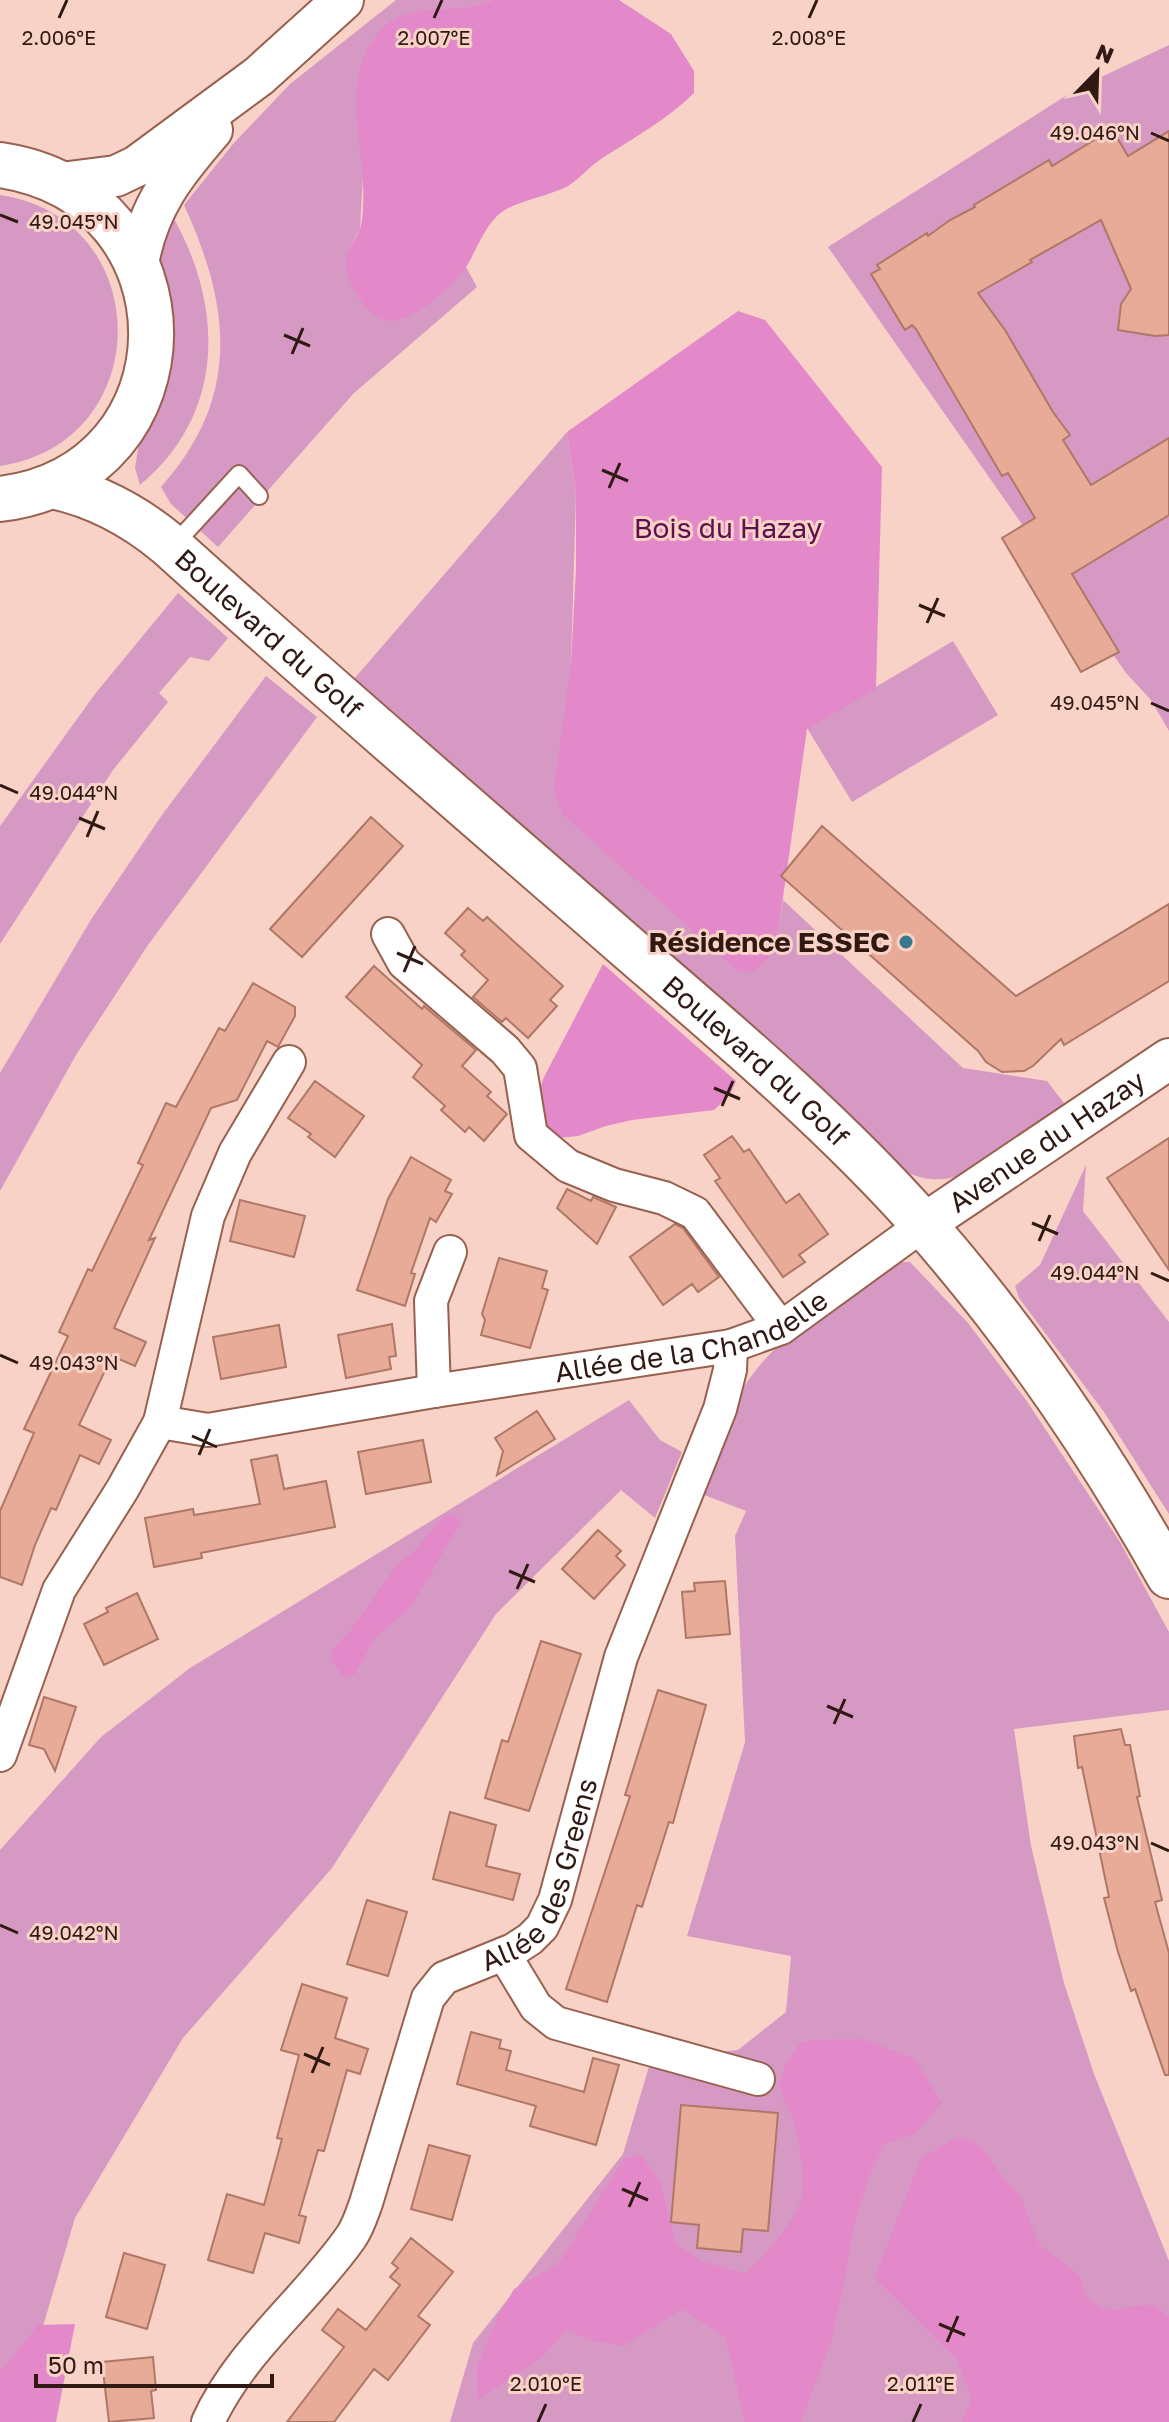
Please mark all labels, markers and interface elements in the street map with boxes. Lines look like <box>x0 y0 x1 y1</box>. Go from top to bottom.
text: 2.006°E <box>22 25 96 49</box>
text: 2.007°E <box>398 25 471 49</box>
text: 2.008°E <box>772 25 846 49</box>
north arrow <box>1057 32 1137 112</box>
text: N <box>1092 37 1118 69</box>
text: 49.046°N <box>1050 120 1140 144</box>
text: 49.045°N <box>29 209 119 233</box>
park label: Bois du Hazay <box>634 511 823 544</box>
street label: Boulevard du Golf <box>169 542 369 725</box>
text: 49.045°N <box>1050 690 1140 714</box>
text: 49.044°N <box>29 780 119 804</box>
place label: Résidence ESSEC <box>649 925 890 958</box>
marker: Résidence ESSEC <box>897 933 915 951</box>
street label: Boulevard du Golf <box>656 968 856 1153</box>
street label: Avenue du Hazay <box>942 1063 1151 1219</box>
text: 49.044°N <box>1050 1260 1140 1284</box>
street label: Allée de la Chandelle <box>553 1283 834 1388</box>
text: 49.043°N <box>29 1350 119 1374</box>
street label: Allée des Greens <box>476 1774 603 1977</box>
text: 49.043°N <box>1050 1830 1140 1854</box>
text: 49.042°N <box>29 1920 119 1944</box>
scale bar <box>36 2338 272 2388</box>
text: 50 m <box>48 2350 104 2379</box>
text: 2.010°E <box>510 2371 582 2395</box>
text: 2.011°E <box>887 2371 955 2395</box>

